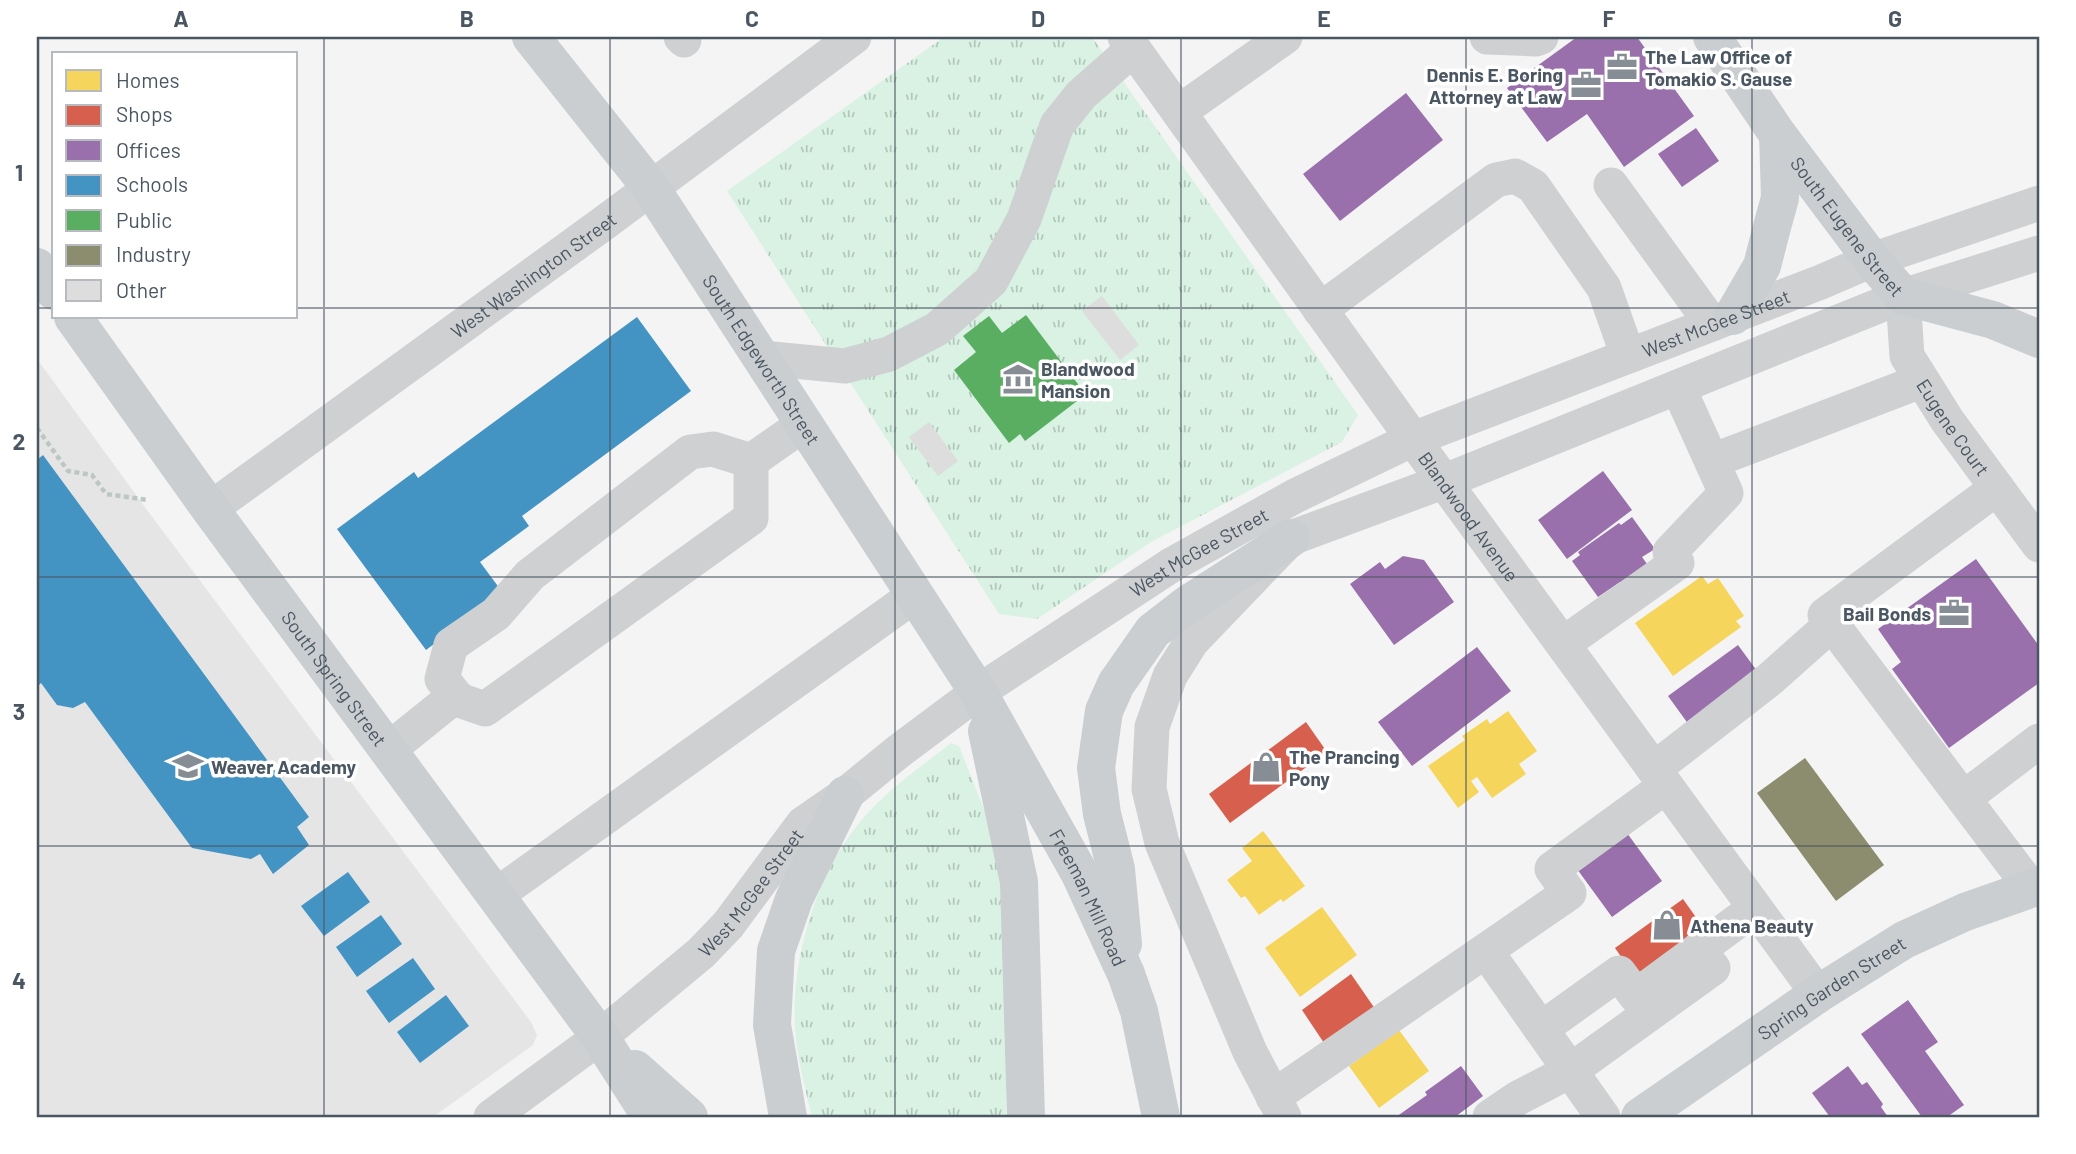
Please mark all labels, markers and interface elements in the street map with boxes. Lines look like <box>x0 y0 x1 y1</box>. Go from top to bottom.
text: A <box>173 4 189 32</box>
text: B <box>460 4 474 32</box>
text: C <box>745 4 759 32</box>
text: D <box>1031 4 1045 32</box>
text: E <box>1317 4 1331 32</box>
text: F <box>1603 4 1616 32</box>
text: G <box>1888 4 1902 32</box>
place label: The Law Office of Tomakio S. Gause <box>1645 45 1792 90</box>
office icon: The Law Office of Tomakio S. Gause <box>1605 50 1639 84</box>
legend <box>52 52 298 318</box>
place label: Dennis E. Boring Attorney at Law <box>1426 63 1563 108</box>
text: Homes <box>116 67 180 92</box>
office icon: Dennis E. Boring Attorney at Law <box>1569 68 1603 102</box>
text: Shops <box>116 101 173 126</box>
text: Offices <box>116 137 181 162</box>
street label: South Eugene Street <box>1787 152 1909 301</box>
text: 1 <box>15 158 23 186</box>
text: Schools <box>116 171 188 196</box>
text: Public <box>116 207 172 232</box>
street label: West Washington Street <box>446 207 620 342</box>
text: Industry <box>116 241 191 266</box>
street label: South Edgeworth Street <box>698 270 826 449</box>
text: Other <box>116 277 167 302</box>
street label: West McGee Street <box>1639 284 1793 361</box>
place label: Blandwood Mansion <box>1041 357 1135 402</box>
museum icon: Blandwood Mansion <box>1001 362 1035 396</box>
street label: Eugene Court <box>1912 374 1995 480</box>
text: 2 <box>13 427 25 455</box>
street label: Blandwood Avenue <box>1414 447 1524 586</box>
street label: West McGee Street <box>1125 502 1272 601</box>
office icon: Bail Bonds <box>1937 596 1971 630</box>
place label: Bail Bonds <box>1843 602 1931 625</box>
street label: South Spring Street <box>277 606 392 750</box>
text: 3 <box>13 697 25 725</box>
place label: The Prancing Pony <box>1289 745 1400 790</box>
school or university icon: Weaver Academy <box>171 749 205 783</box>
shop icon: The Prancing Pony <box>1249 750 1283 784</box>
place label: Weaver Academy <box>211 755 356 778</box>
street label: West McGee Street <box>693 823 808 961</box>
street label: Freeman Mill Road <box>1045 824 1132 969</box>
shop icon: Athena Beauty <box>1650 908 1684 942</box>
place label: Athena Beauty <box>1690 914 1814 937</box>
street label: Spring Garden Street <box>1753 931 1909 1044</box>
text: 4 <box>12 966 26 994</box>

